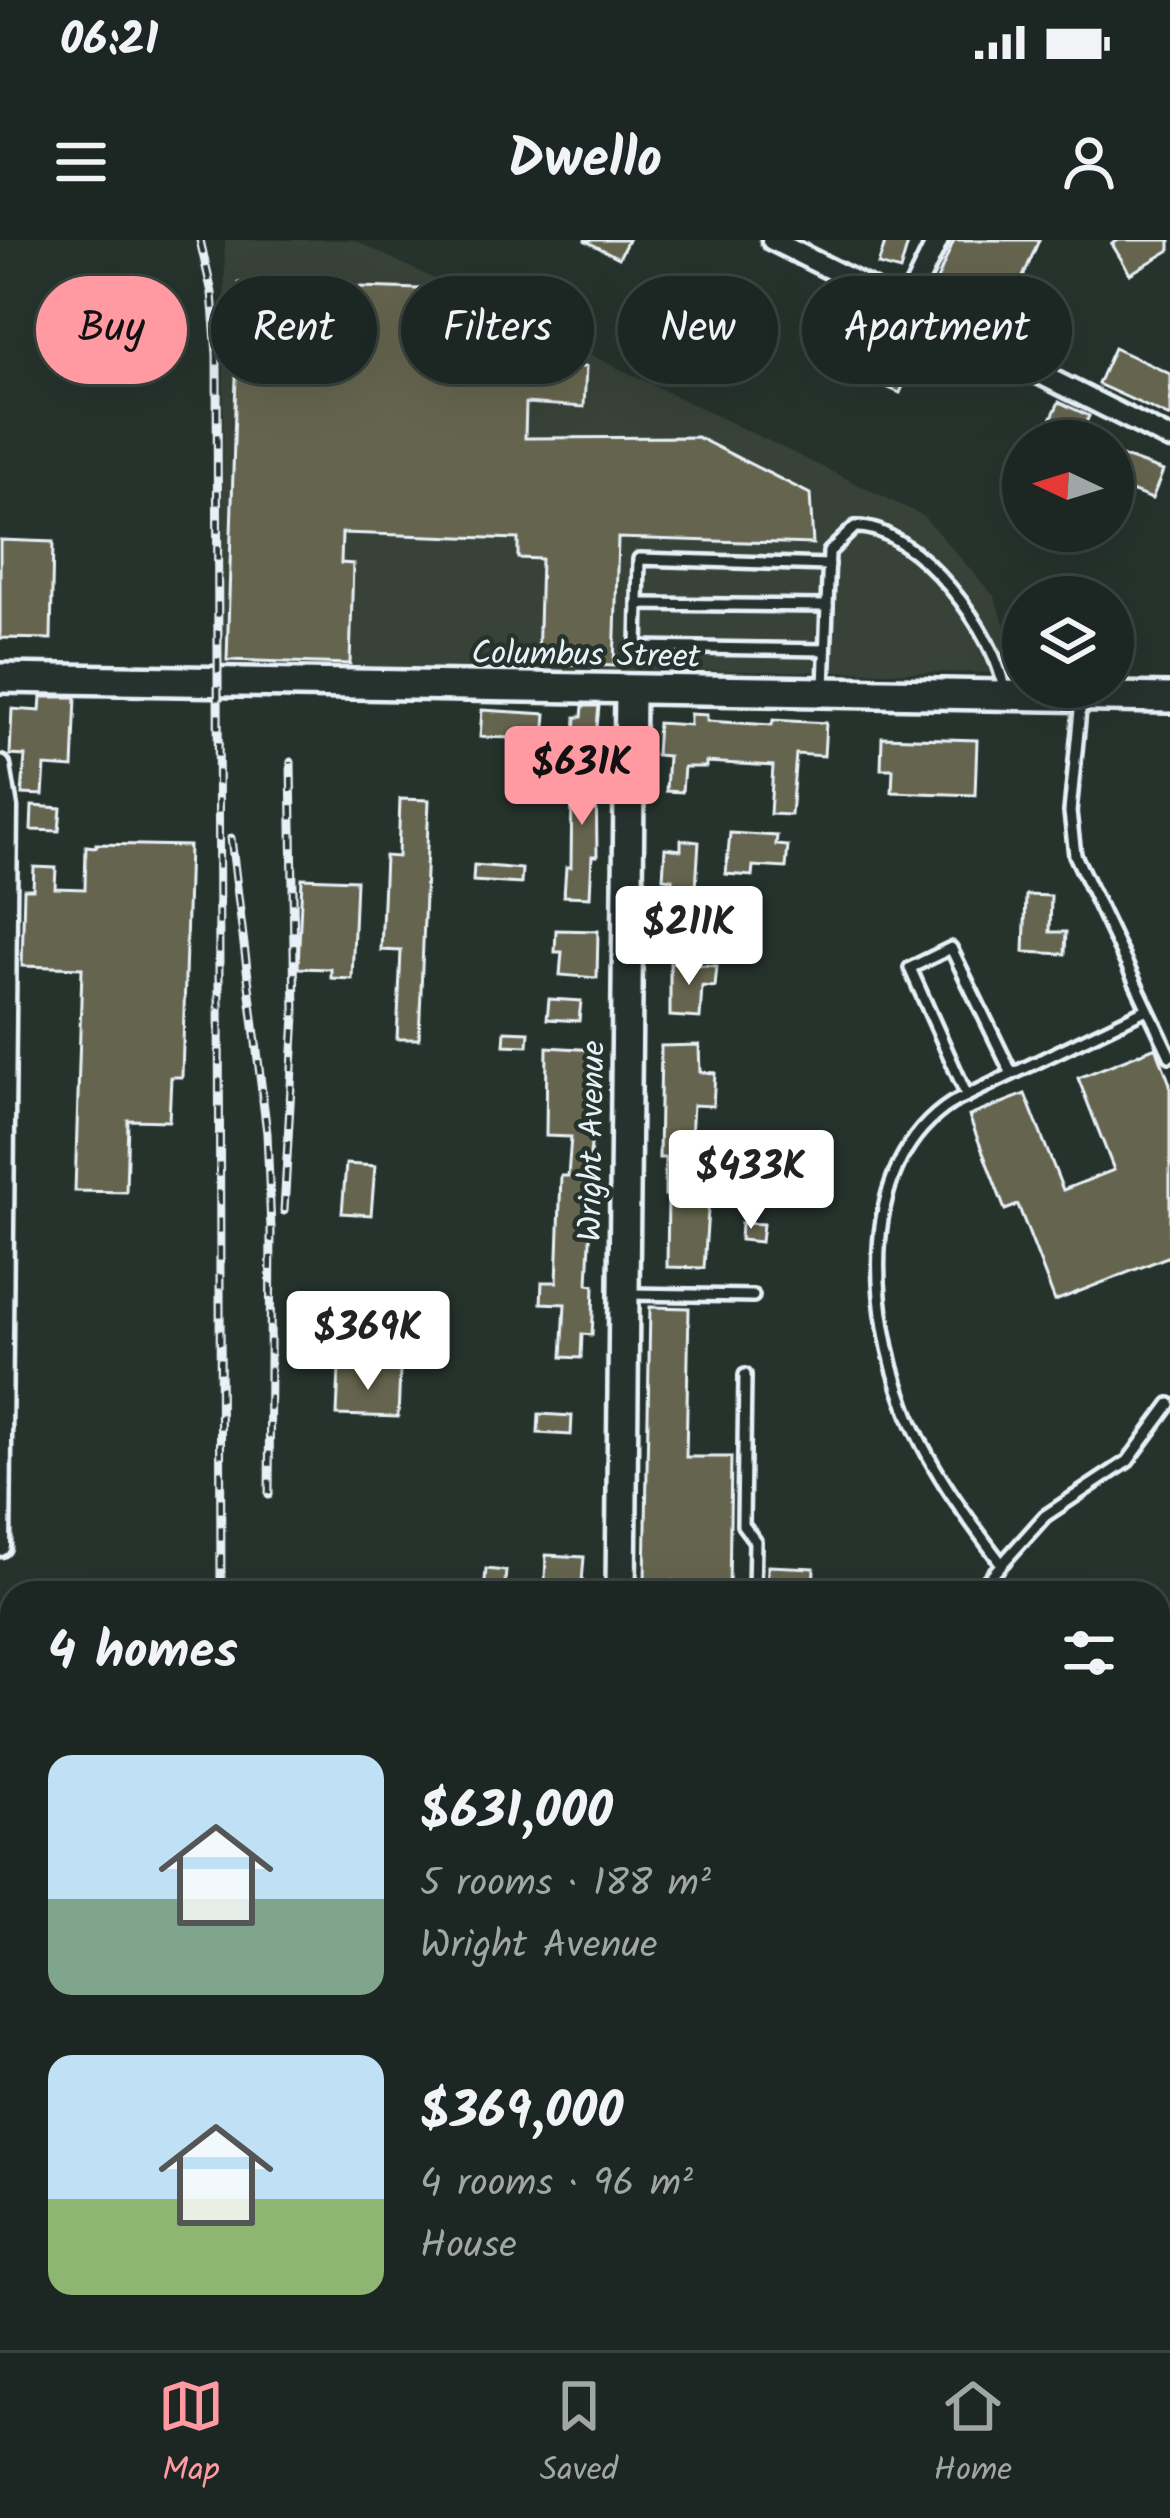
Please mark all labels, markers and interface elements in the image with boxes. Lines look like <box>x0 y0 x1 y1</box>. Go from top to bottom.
text: 06:21 <box>60 6 158 78</box>
text: Dwello <box>508 119 662 205</box>
icon: menu <box>48 129 114 195</box>
icon: person <box>1056 129 1122 195</box>
chip: Buy <box>36 276 187 384</box>
chip: Rent <box>211 276 377 384</box>
chip: Filters <box>401 276 594 384</box>
chip: New <box>618 276 778 384</box>
chip: Apartment <box>802 276 1072 384</box>
north arrow <box>1002 420 1134 552</box>
map controls <box>1002 420 1134 708</box>
button: layers <box>1002 576 1134 708</box>
street label: Columbus Street <box>471 628 702 685</box>
pin: $631K <box>498 726 666 828</box>
text: $631K <box>532 734 632 796</box>
pin: $211K <box>605 886 773 988</box>
text: $211K <box>643 894 735 956</box>
street label: Wright Avenue <box>565 1040 622 1242</box>
pin: $433K <box>667 1130 835 1232</box>
text: $433K <box>696 1138 806 1200</box>
pin: $369K <box>284 1291 452 1393</box>
text: $369K <box>314 1299 422 1361</box>
text: 4 homes <box>48 1613 238 1694</box>
icon: filters <box>1056 1620 1122 1686</box>
text: $631,000 <box>420 1773 613 1854</box>
icon: home <box>144 1803 288 1947</box>
text: 5 rooms · 188 m² <box>420 1854 711 1916</box>
text: Wright Avenue <box>420 1916 658 1978</box>
text: $369,000 <box>420 2073 623 2154</box>
icon: home <box>144 2103 288 2247</box>
text: 4 rooms · 96 m² <box>420 2154 693 2216</box>
text: House <box>420 2216 517 2278</box>
tab: Map <box>158 2373 224 2498</box>
tab: Saved <box>540 2373 618 2498</box>
tab: Home <box>934 2373 1012 2498</box>

